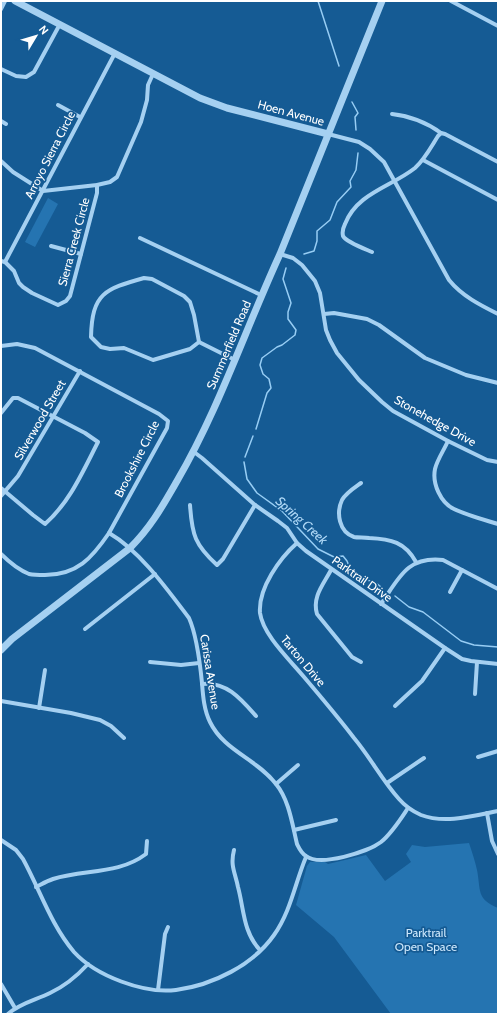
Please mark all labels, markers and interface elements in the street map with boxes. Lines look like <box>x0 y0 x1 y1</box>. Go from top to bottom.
north arrow <box>16 16 56 56</box>
text: N <box>36 22 52 37</box>
street label: Hoen Avenue <box>256 96 326 129</box>
street label: Arroyo Sierra Circle <box>21 108 78 201</box>
street label: Sierra Creek Circle <box>54 196 93 288</box>
street label: Summerfield Road <box>203 298 254 391</box>
street label: Silverwood Street <box>11 377 69 462</box>
street label: Stonehedge Drive <box>392 392 479 449</box>
street label: Brookshire Circle <box>111 418 162 500</box>
water label: Spring Creek <box>273 492 332 548</box>
street label: Parktrail Drive <box>329 552 395 605</box>
street label: Tarton Drive <box>278 632 329 689</box>
street label: Carissa Avenue <box>197 633 224 711</box>
park label: Parktrail Open Space <box>395 925 457 954</box>

